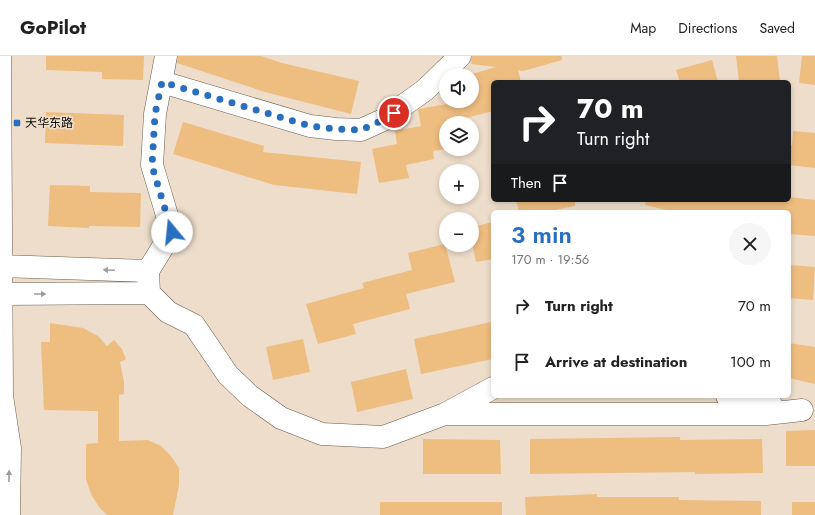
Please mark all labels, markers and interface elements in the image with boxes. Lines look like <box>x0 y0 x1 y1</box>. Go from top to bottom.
text: GoPilot <box>20 14 86 41</box>
text: Map <box>630 18 656 38</box>
text: Directions <box>678 18 738 38</box>
text: Saved <box>760 18 795 38</box>
map controls <box>439 68 479 252</box>
button: sound <box>439 68 479 108</box>
text: 70 m <box>577 88 644 129</box>
pin <box>377 96 411 130</box>
icon: right <box>511 96 563 148</box>
icon: arrive <box>383 102 405 124</box>
place label: 天华东路 <box>25 114 73 132</box>
button: layers <box>439 116 479 156</box>
marker: 天华东路 <box>12 118 22 128</box>
text: Turn right <box>577 126 649 152</box>
button: + <box>439 164 479 204</box>
text: Then <box>511 172 541 194</box>
icon: arrive <box>549 172 571 194</box>
position arrow <box>151 211 193 253</box>
button: − <box>439 212 479 252</box>
text: 3 min <box>511 217 572 252</box>
button: close <box>729 223 771 265</box>
text: 170 m · 19:56 <box>511 250 589 269</box>
one-way arrow <box>102 267 115 273</box>
one-way arrow <box>34 291 47 297</box>
icon: right <box>511 295 533 317</box>
text: Turn right <box>545 295 613 317</box>
text: 70 m <box>738 295 771 317</box>
icon: arrive <box>511 351 533 373</box>
text: Arrive at destination <box>545 351 687 373</box>
text: 100 m <box>730 351 771 373</box>
one-way arrow <box>6 470 13 482</box>

